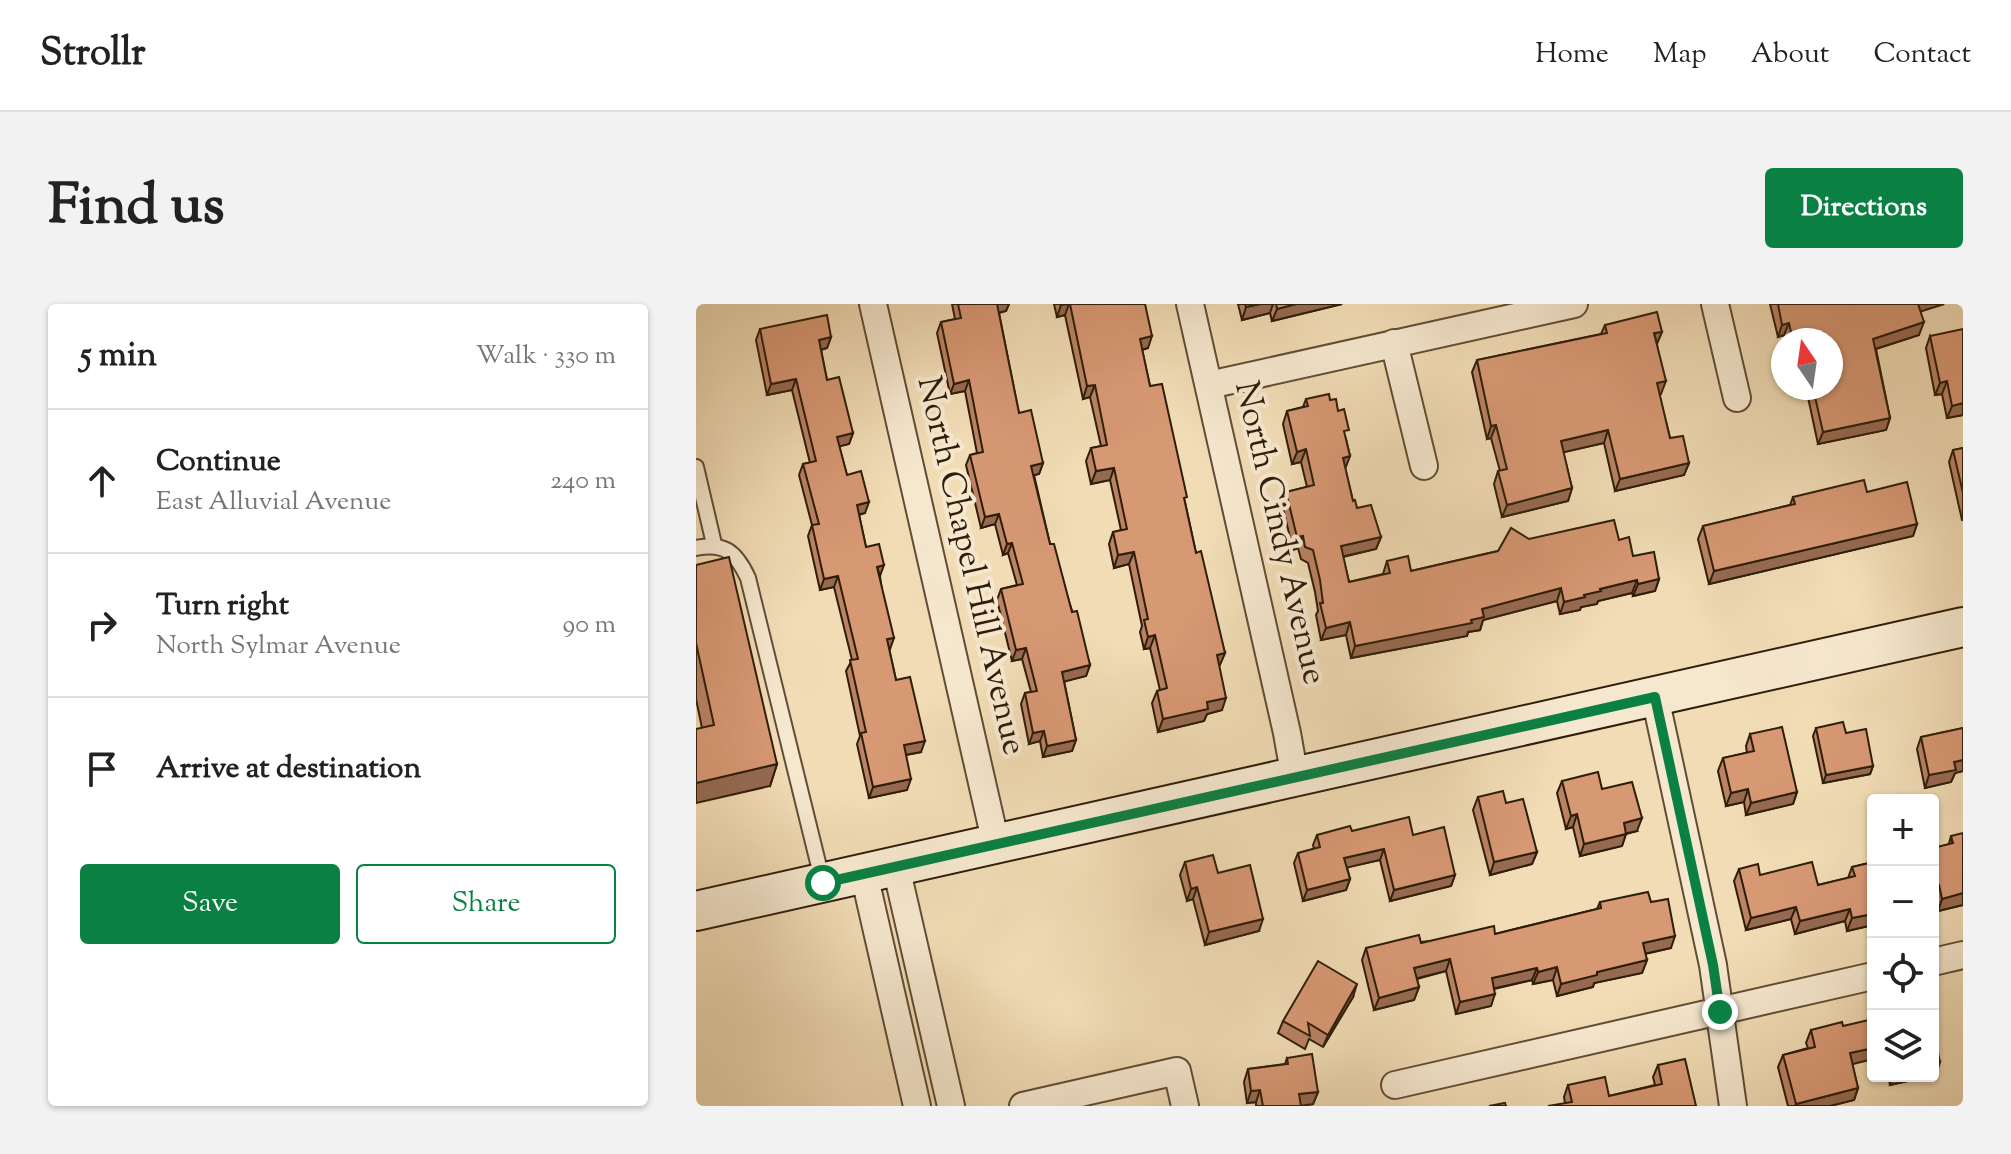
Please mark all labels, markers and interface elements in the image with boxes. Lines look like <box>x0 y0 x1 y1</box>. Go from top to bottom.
text: Strollr <box>40 28 146 82</box>
text: Home <box>1535 35 1609 75</box>
text: Map <box>1653 35 1707 75</box>
text: About <box>1751 35 1829 75</box>
text: Contact <box>1873 35 1971 75</box>
text: Find us <box>48 168 224 249</box>
button: Directions <box>1765 168 1963 248</box>
north arrow <box>1771 328 1843 400</box>
text: 5 min <box>80 332 157 381</box>
text: Walk · 330 m <box>476 338 616 375</box>
street label: North Chapel Hill Avenue <box>903 372 1037 760</box>
street label: North Cindy Avenue <box>1220 377 1338 689</box>
text: Continue <box>156 441 281 484</box>
icon: ahead <box>80 459 124 503</box>
text: 240 m <box>550 463 616 500</box>
text: East Alluvial Avenue <box>156 484 391 521</box>
text: Turn right <box>156 585 289 628</box>
icon: right <box>80 603 124 647</box>
text: 90 m <box>563 607 616 644</box>
text: North Sylmar Avenue <box>156 628 401 665</box>
icon: arrive <box>80 747 124 791</box>
text: Arrive at destination <box>156 748 421 791</box>
map controls <box>1867 794 1939 1082</box>
button: + <box>1867 794 1939 866</box>
button: Save <box>80 864 340 944</box>
button: Share <box>356 864 616 944</box>
route start <box>805 865 841 901</box>
button: − <box>1867 866 1939 938</box>
button: locate <box>1867 938 1939 1010</box>
route end <box>1702 994 1738 1030</box>
button: layers <box>1867 1010 1939 1082</box>

